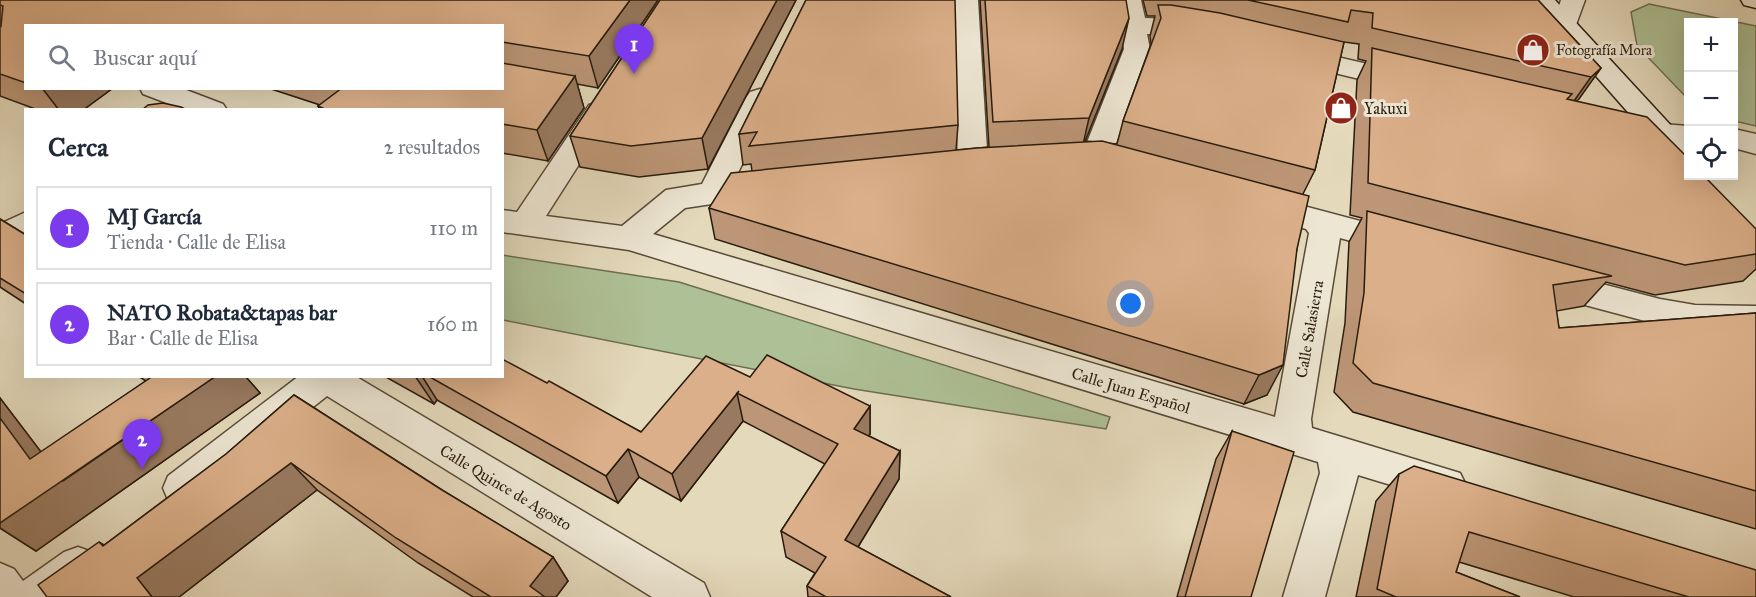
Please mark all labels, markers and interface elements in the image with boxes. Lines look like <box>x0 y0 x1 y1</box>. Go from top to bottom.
map controls <box>1684 18 1738 180</box>
button: + <box>1684 18 1738 72</box>
search box <box>24 24 504 90</box>
pin: 1 <box>614 25 654 74</box>
shop icon: Fotografía Mora <box>1515 32 1551 68</box>
icon: search <box>45 41 78 74</box>
place label: Fotografía Mora <box>1556 42 1652 59</box>
text: Buscar aquí <box>93 44 196 71</box>
button: − <box>1684 72 1738 126</box>
shop icon: Yakuxi <box>1323 90 1359 126</box>
place label: Yakuxi <box>1364 99 1408 118</box>
button: locate <box>1684 126 1738 180</box>
text: Cerca <box>48 131 108 163</box>
text: 2 resultados <box>384 135 480 159</box>
text: MJ García <box>107 203 201 230</box>
text: 1 <box>66 216 73 240</box>
text: 110 m <box>430 216 478 240</box>
text: Tienda · Calle de Elisa <box>107 230 286 254</box>
street label: Calle Salasierra <box>1292 278 1327 379</box>
your location <box>1116 289 1145 318</box>
text: NATO Robata&tapas bar <box>107 299 337 326</box>
text: 2 <box>65 312 74 336</box>
text: 160 m <box>427 312 478 336</box>
text: Bar · Calle de Elisa <box>107 326 258 350</box>
street label: Calle Juan Español <box>1069 363 1193 419</box>
pin: 2 <box>122 420 162 469</box>
street label: Calle Quince de Agosto <box>436 441 575 535</box>

